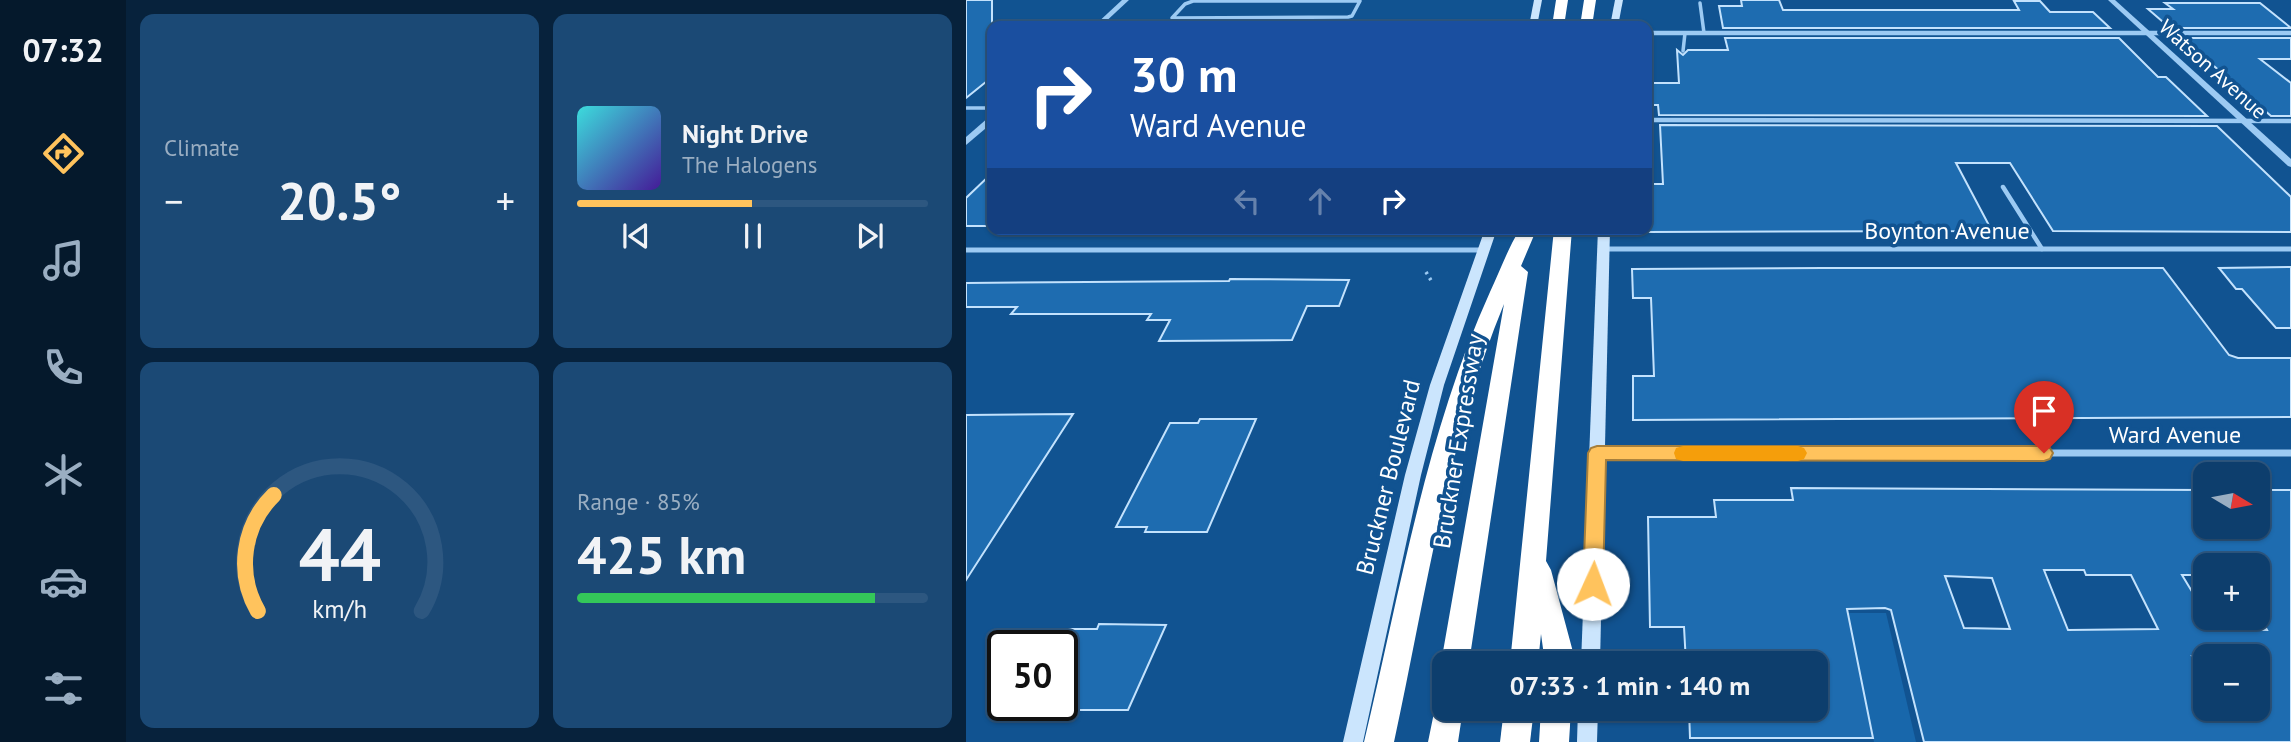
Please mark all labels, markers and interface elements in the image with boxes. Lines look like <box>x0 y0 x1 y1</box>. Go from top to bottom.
street label: Watson Avenue <box>2153 13 2273 125</box>
text: 07:32 <box>22 29 104 71</box>
text: 30 m <box>1130 42 1237 106</box>
icon: right <box>1015 49 1106 140</box>
text: Ward Avenue <box>1130 104 1307 146</box>
text: Night Drive <box>682 117 808 150</box>
icon: directions <box>39 129 88 178</box>
text: Climate <box>164 133 239 162</box>
text: The Halogens <box>682 150 817 179</box>
text: 20.5° <box>278 167 401 234</box>
text: − <box>164 176 183 225</box>
text: + <box>496 176 515 225</box>
icon: left <box>1228 182 1266 220</box>
icon: ahead <box>1301 182 1339 220</box>
icon: right <box>1374 182 1412 220</box>
street label: Boynton Avenue <box>1864 215 2030 246</box>
icon: previous <box>617 217 655 255</box>
icon: pause <box>734 217 772 255</box>
icon: next <box>851 217 889 255</box>
icon: music <box>39 236 88 285</box>
street label: Bruckner Expressway <box>1426 331 1490 551</box>
icon: phone <box>39 343 88 392</box>
street label: Bruckner Boulevard <box>1349 376 1427 578</box>
pin <box>2014 381 2074 453</box>
icon: arrive <box>2025 392 2063 430</box>
street label: Ward Avenue <box>2109 419 2241 450</box>
icon: climate <box>39 450 88 499</box>
north arrow <box>2193 462 2270 539</box>
map controls <box>2193 462 2270 721</box>
text: Range · 85% <box>577 487 700 516</box>
text: 44 <box>298 507 381 601</box>
text: 425 km <box>577 521 746 588</box>
position arrow <box>1556 547 1630 621</box>
button: + <box>2193 553 2270 630</box>
icon: car <box>39 557 88 606</box>
text: km/h <box>312 593 367 625</box>
speed limit sign: 50 <box>987 630 1078 721</box>
button: − <box>2193 644 2270 721</box>
icon: filters <box>39 664 88 713</box>
text: 07:33 · 1 min · 140 m <box>1510 669 1750 702</box>

